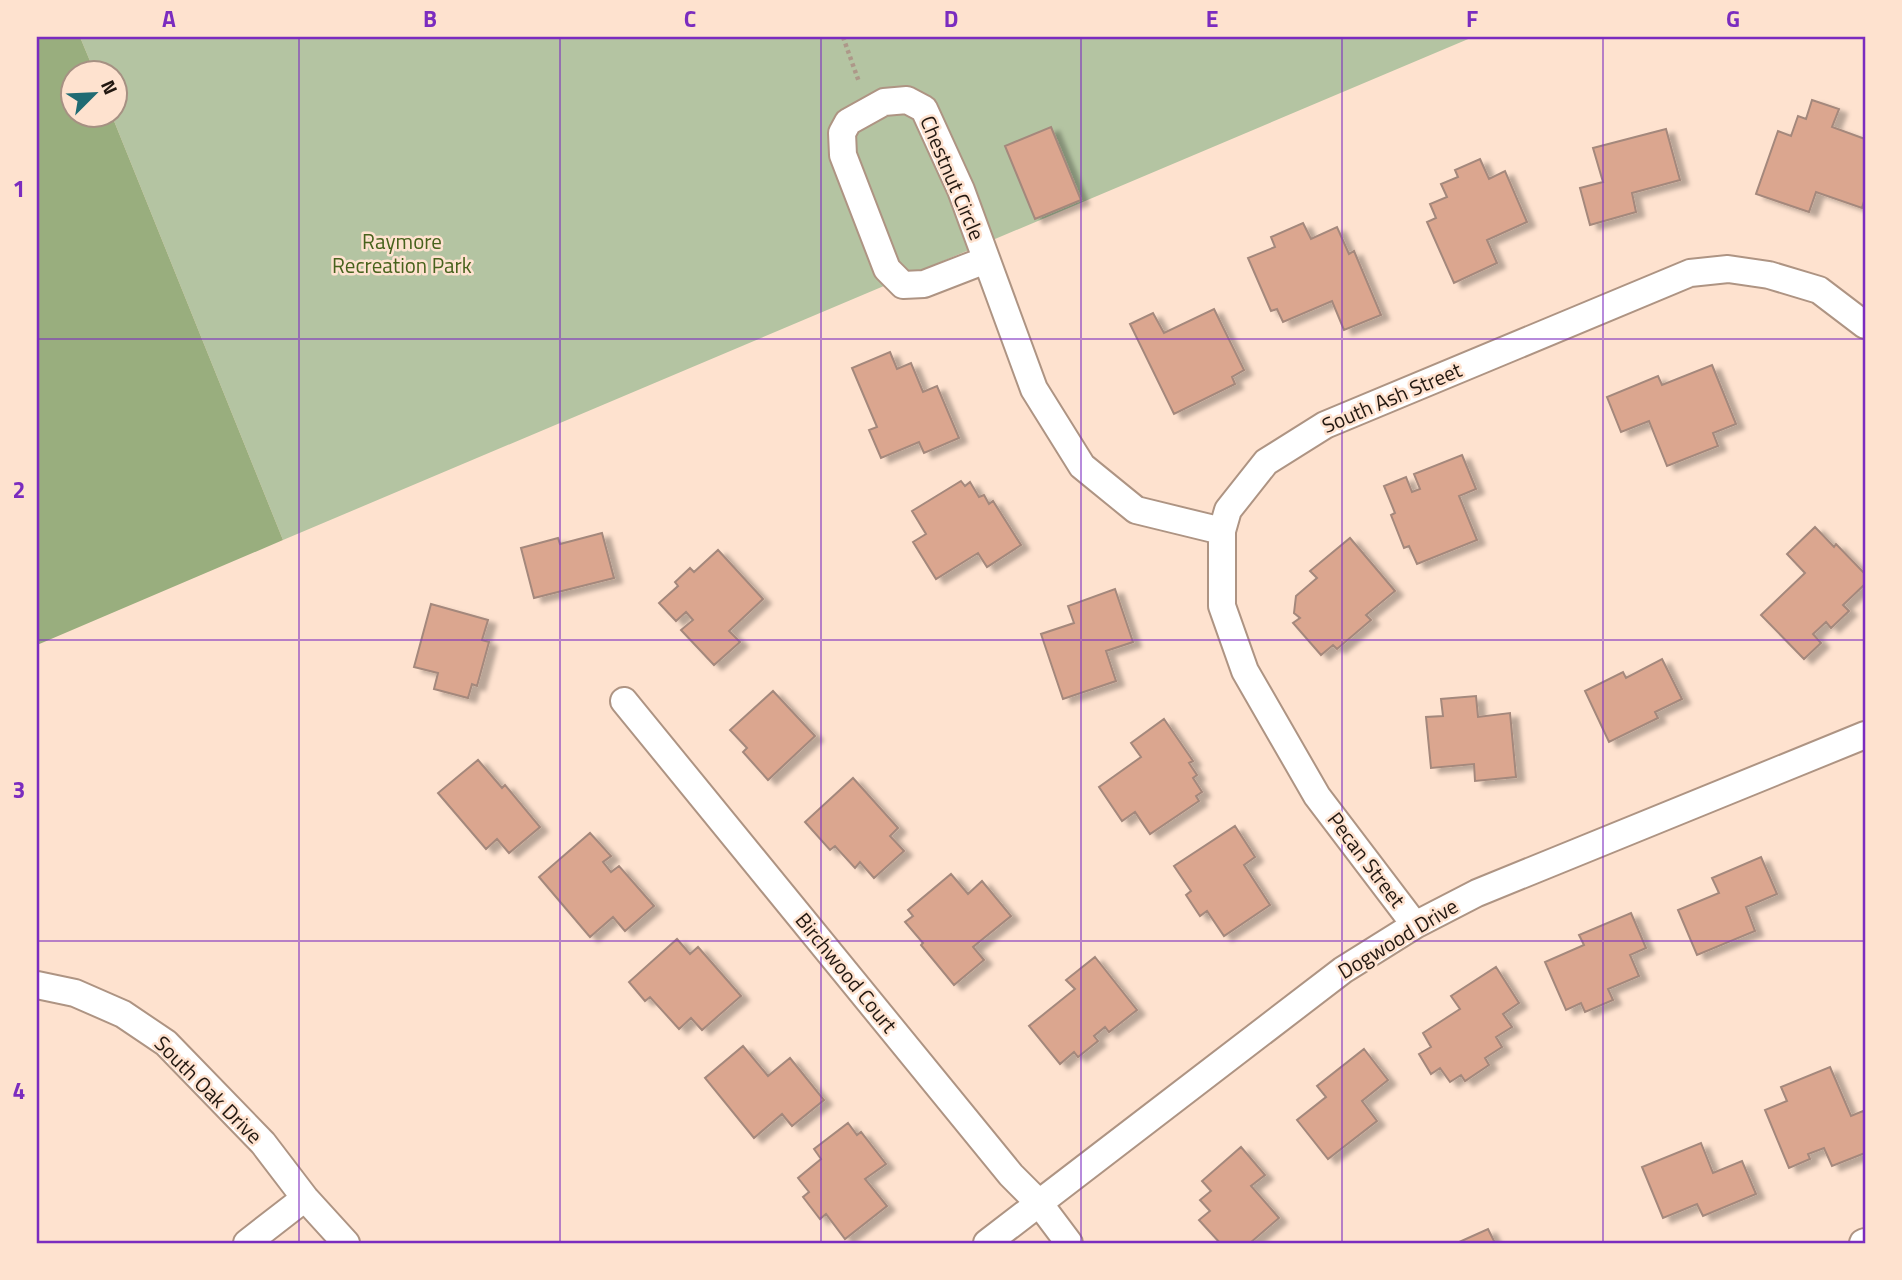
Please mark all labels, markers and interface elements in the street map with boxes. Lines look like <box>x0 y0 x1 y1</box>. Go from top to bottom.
text: A <box>162 1 176 36</box>
text: B <box>423 1 437 36</box>
text: C <box>684 1 696 36</box>
text: D <box>944 1 958 36</box>
text: E <box>1206 1 1218 36</box>
text: F <box>1466 1 1478 36</box>
text: G <box>1726 1 1740 36</box>
north arrow <box>60 60 130 130</box>
text: N <box>94 75 126 99</box>
street label: Chestnut Circle <box>912 110 994 245</box>
text: 1 <box>13 171 25 206</box>
park label: Raymore Recreation Park <box>332 225 472 281</box>
street label: South Ash Street <box>1317 353 1467 441</box>
text: 2 <box>13 472 25 507</box>
text: 3 <box>13 772 25 807</box>
street label: Pecan Street <box>1320 805 1414 915</box>
street label: Dogwood Drive <box>1331 890 1464 987</box>
street label: Birchwood Court <box>788 905 906 1040</box>
street label: South Oak Drive <box>147 1028 270 1151</box>
text: 4 <box>13 1073 25 1108</box>

